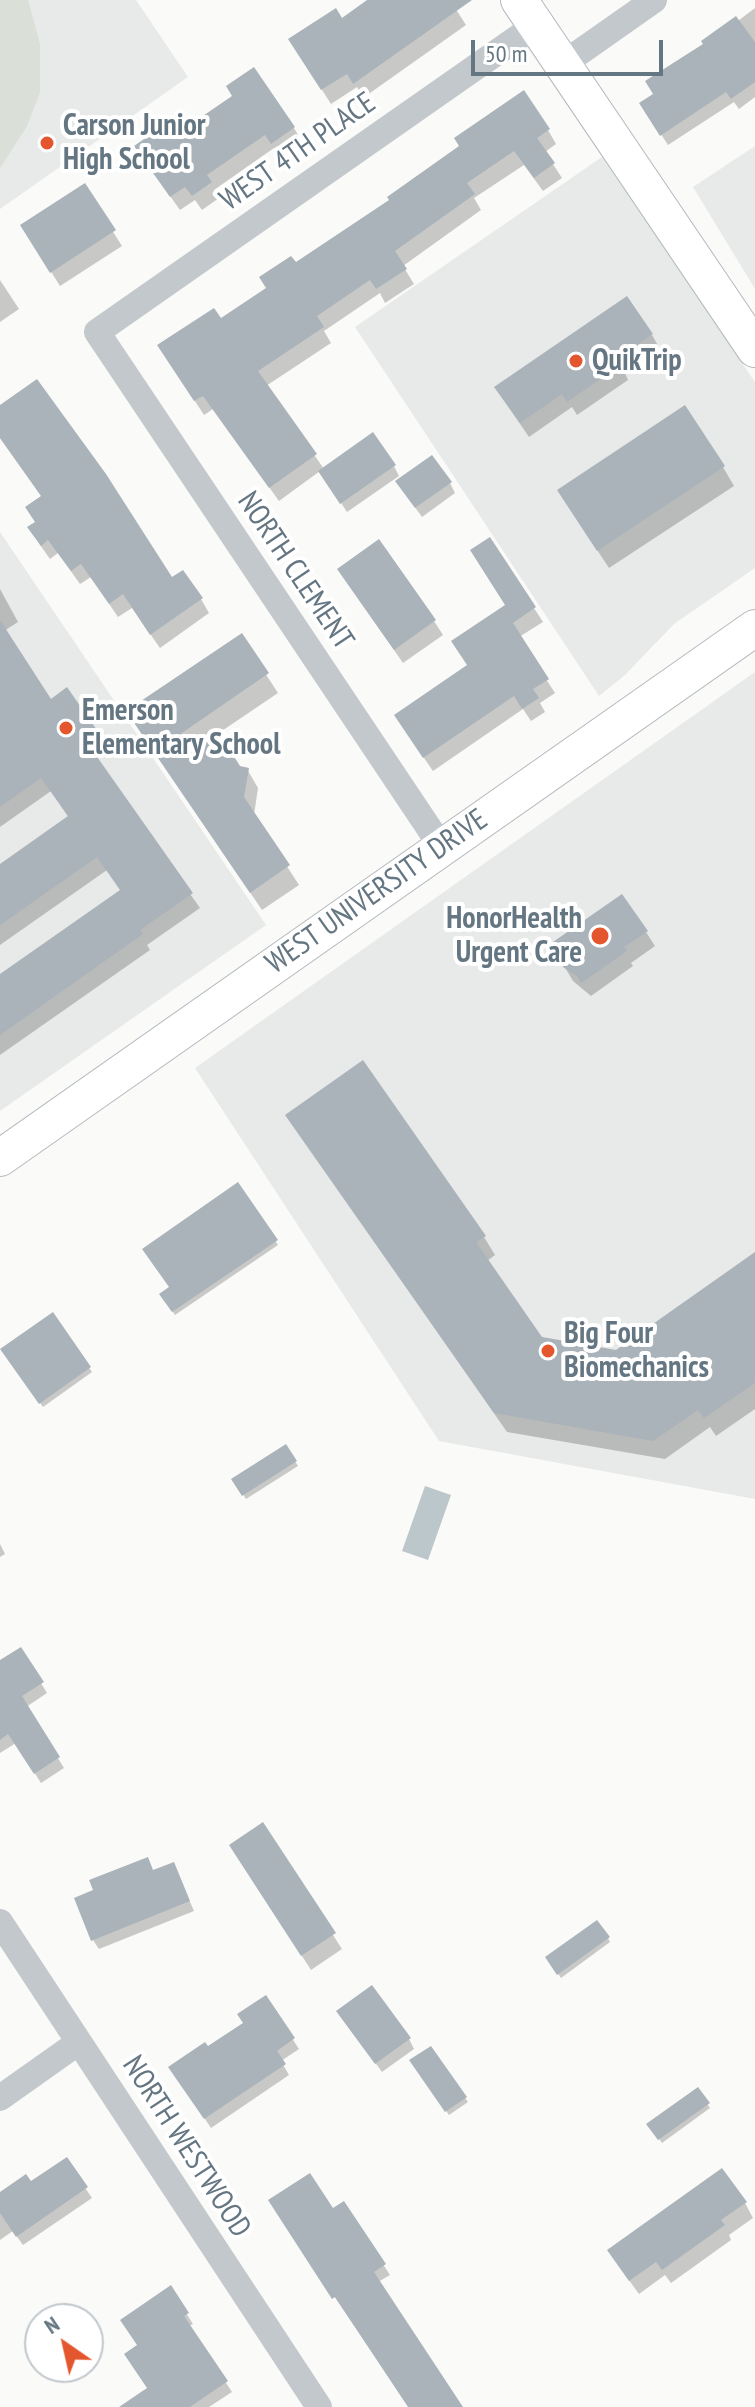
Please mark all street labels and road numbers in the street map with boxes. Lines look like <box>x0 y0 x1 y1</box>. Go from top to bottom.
street label: WEST 4TH PLACE <box>213 85 383 219</box>
street label: NORTH CLEMENT <box>229 485 361 657</box>
street label: WEST UNIVERSITY DRIVE <box>259 802 495 982</box>
street label: NORTH WESTWOOD <box>114 2050 258 2244</box>

